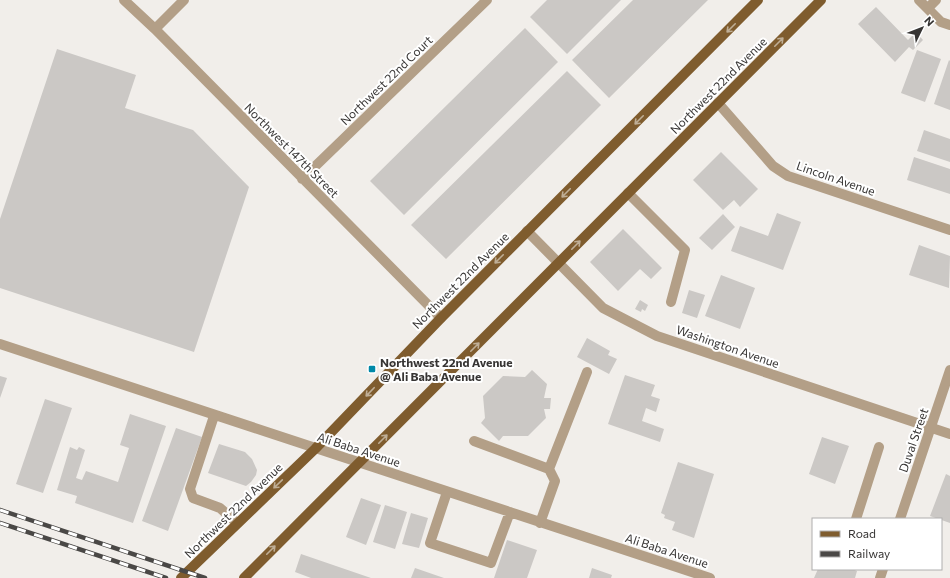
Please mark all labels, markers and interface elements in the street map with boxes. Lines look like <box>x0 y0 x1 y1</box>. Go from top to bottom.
north arrow <box>902 8 942 48</box>
text: N <box>922 13 937 28</box>
one-way arrow <box>726 23 735 33</box>
street label: Northwest 22nd Court <box>337 32 435 128</box>
street label: Northwest 22nd Avenue <box>667 34 769 136</box>
one-way arrow <box>774 37 784 47</box>
street label: Northwest 147th Street <box>242 100 342 200</box>
one-way arrow <box>634 115 644 125</box>
street label: Lincoln Avenue <box>795 158 877 198</box>
one-way arrow <box>561 188 571 198</box>
street label: Northwest 22nd Avenue <box>409 229 511 331</box>
one-way arrow <box>572 240 581 250</box>
one-way arrow <box>494 254 504 264</box>
street label: Washington Avenue <box>675 322 781 370</box>
one-way arrow <box>470 342 480 352</box>
place label: Northwest 22nd Avenue @ Ali Baba Avenue <box>380 355 513 383</box>
marker: Northwest 22nd Avenue @ Ali Baba Avenue <box>367 364 377 374</box>
one-way arrow <box>365 387 374 397</box>
street label: Duval Street <box>895 406 931 474</box>
street label: Ali Baba Avenue <box>316 429 402 469</box>
one-way arrow <box>378 434 388 444</box>
street label: Northwest 22nd Avenue <box>181 460 285 560</box>
one-way arrow <box>273 480 283 489</box>
legend <box>812 518 942 570</box>
text: Road <box>848 526 876 540</box>
street label: Ali Baba Avenue <box>624 530 710 570</box>
one-way arrow <box>266 546 276 555</box>
text: Railway <box>848 546 890 560</box>

